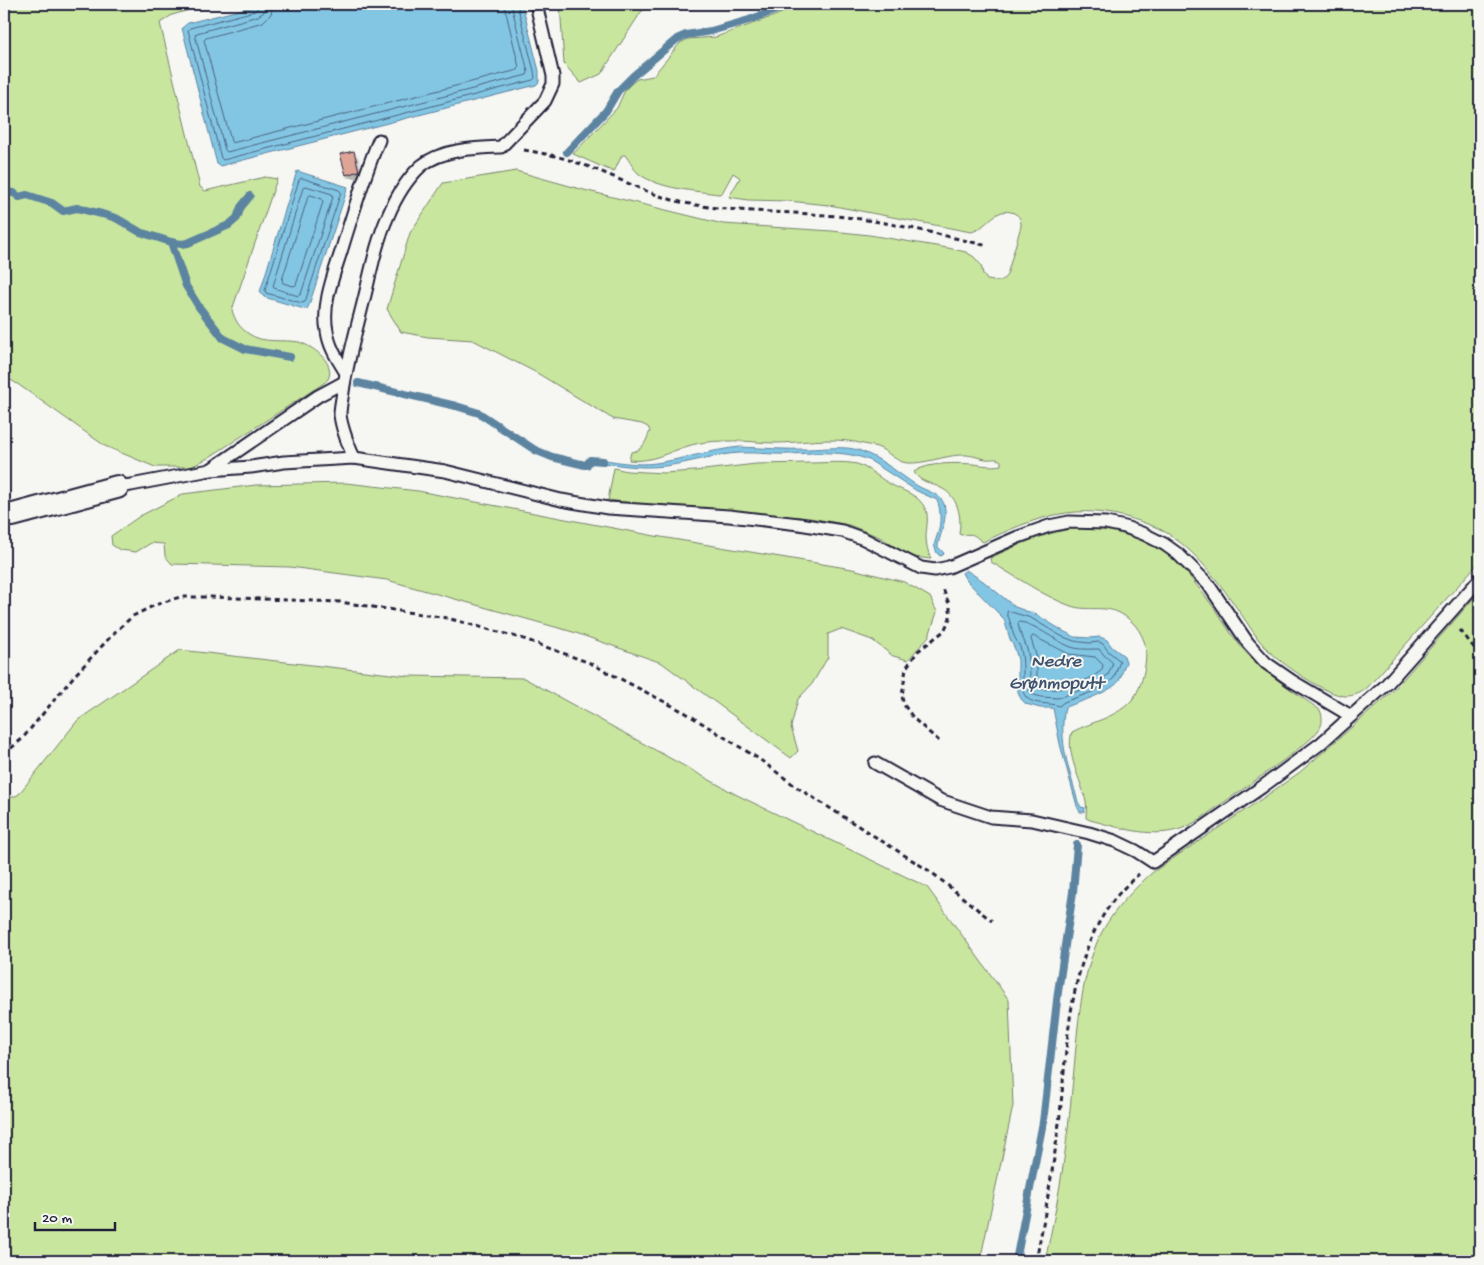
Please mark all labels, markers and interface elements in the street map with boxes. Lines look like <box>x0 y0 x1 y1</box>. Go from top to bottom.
water label: Nedre Grønmoputt <box>1009 651 1107 696</box>
scale bar <box>35 1200 115 1232</box>
text: 20 m <box>42 1210 72 1228</box>

